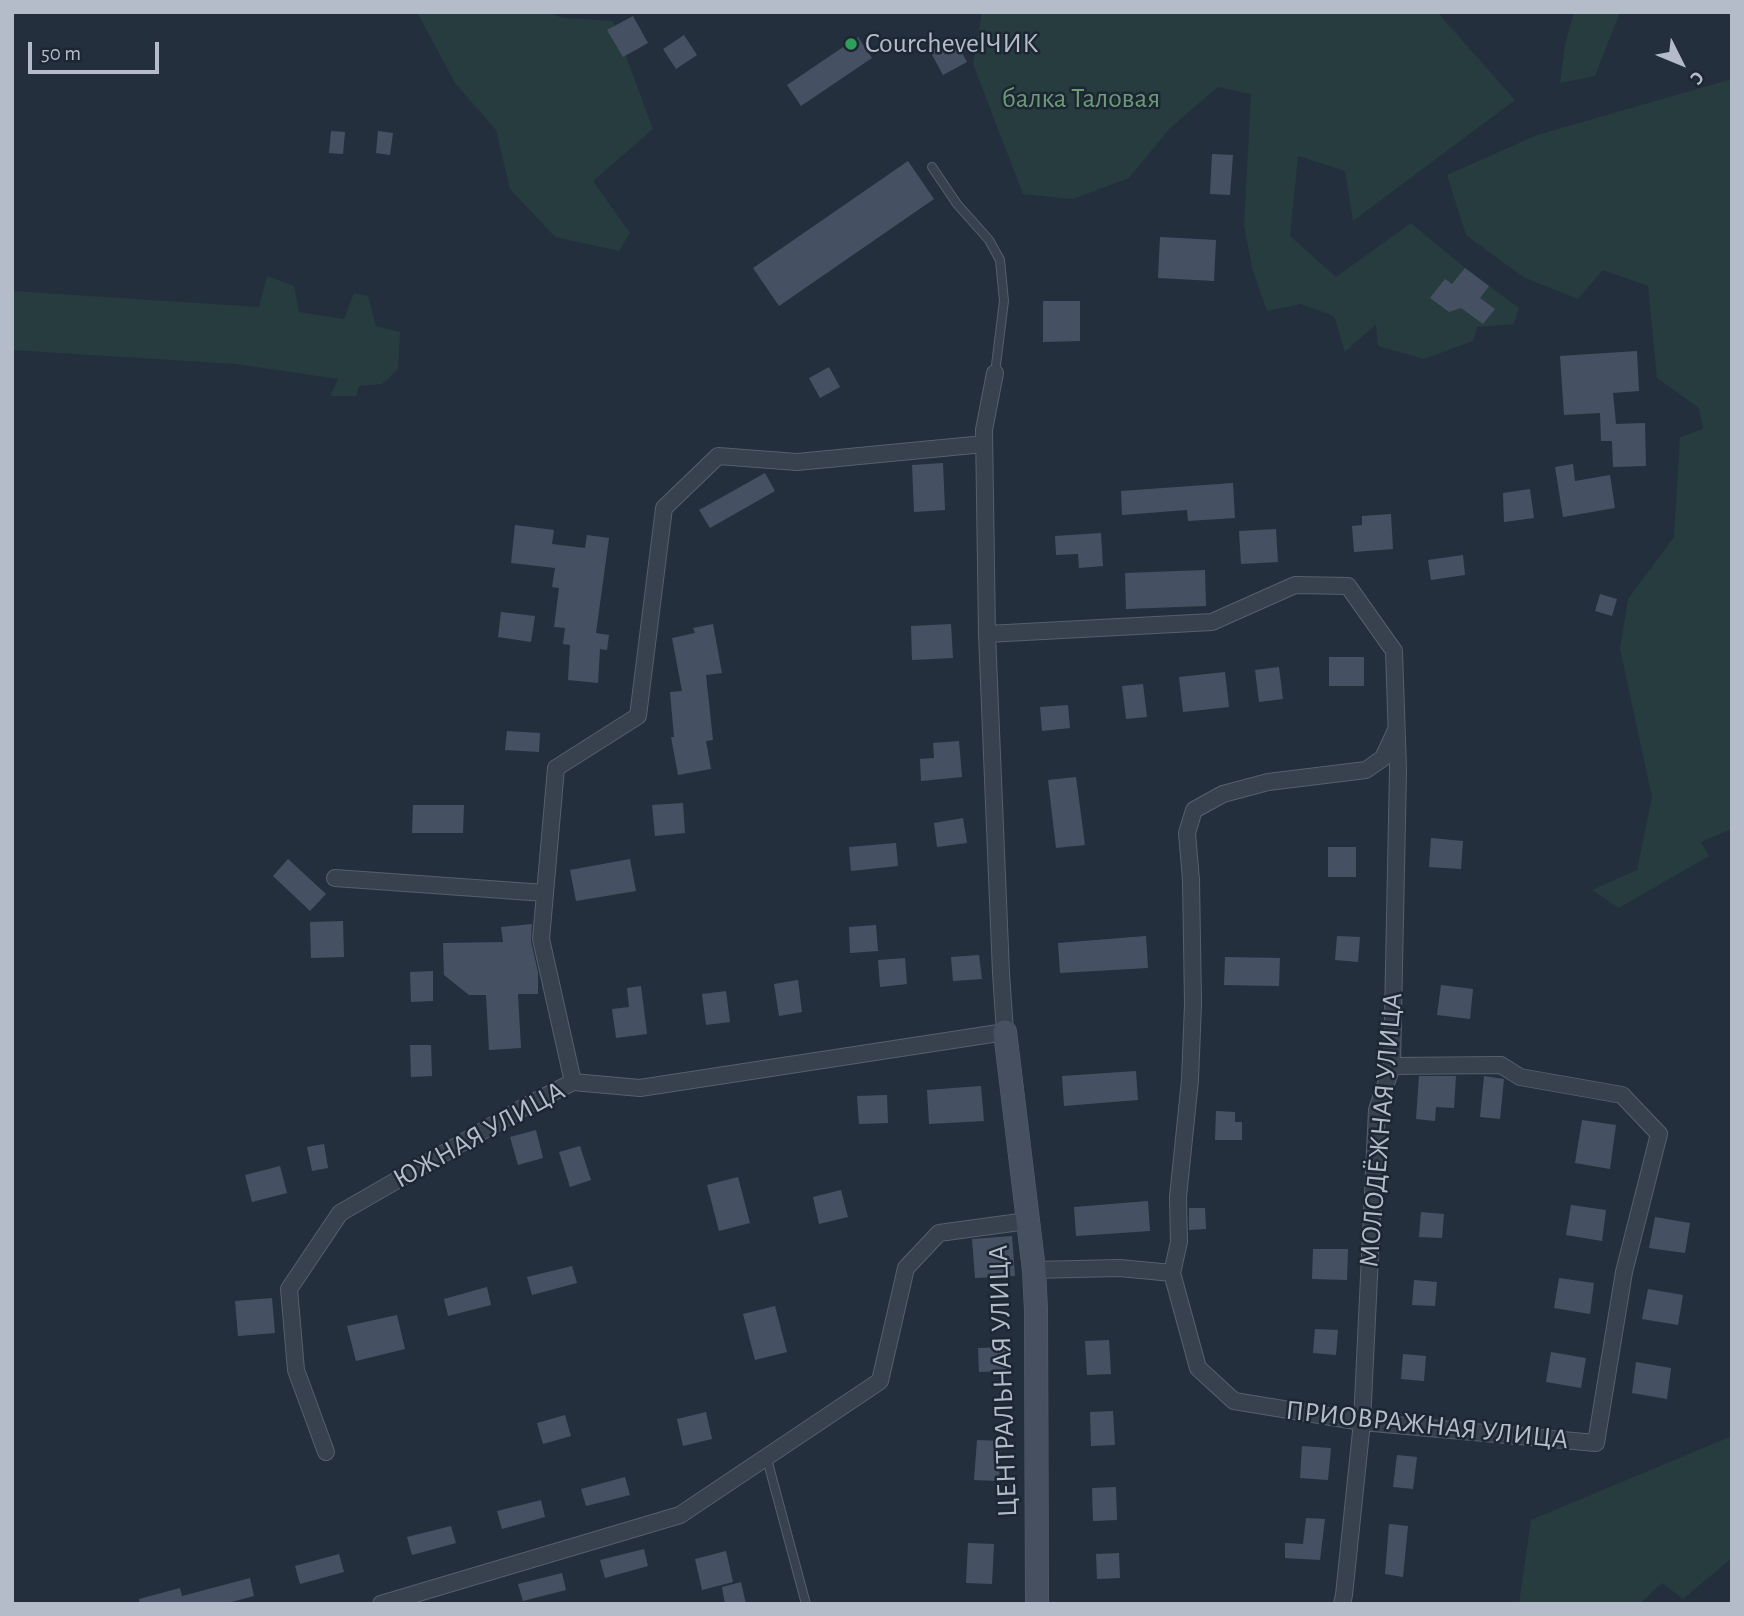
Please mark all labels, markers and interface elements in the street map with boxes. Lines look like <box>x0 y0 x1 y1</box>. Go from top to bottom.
place label: CourсhevelЧИК <box>865 27 1038 61</box>
scale bar <box>32 28 163 72</box>
north arrow <box>1646 28 1716 98</box>
marker: CourсhevelЧИК <box>843 36 859 52</box>
text: 50 m <box>41 43 81 64</box>
text: С <box>1686 67 1707 88</box>
park label: балка Таловая <box>1002 82 1160 116</box>
street label: МОЛОДЁЖНАЯ УЛИЦА <box>1352 991 1410 1269</box>
street label: ЮЖНАЯ УЛИЦА <box>387 1074 571 1196</box>
street label: ЦЕНТРАЛЬНАЯ УЛИЦА <box>981 1244 1025 1518</box>
street label: ПРИОВРАЖНАЯ УЛИЦА <box>1284 1393 1570 1457</box>

